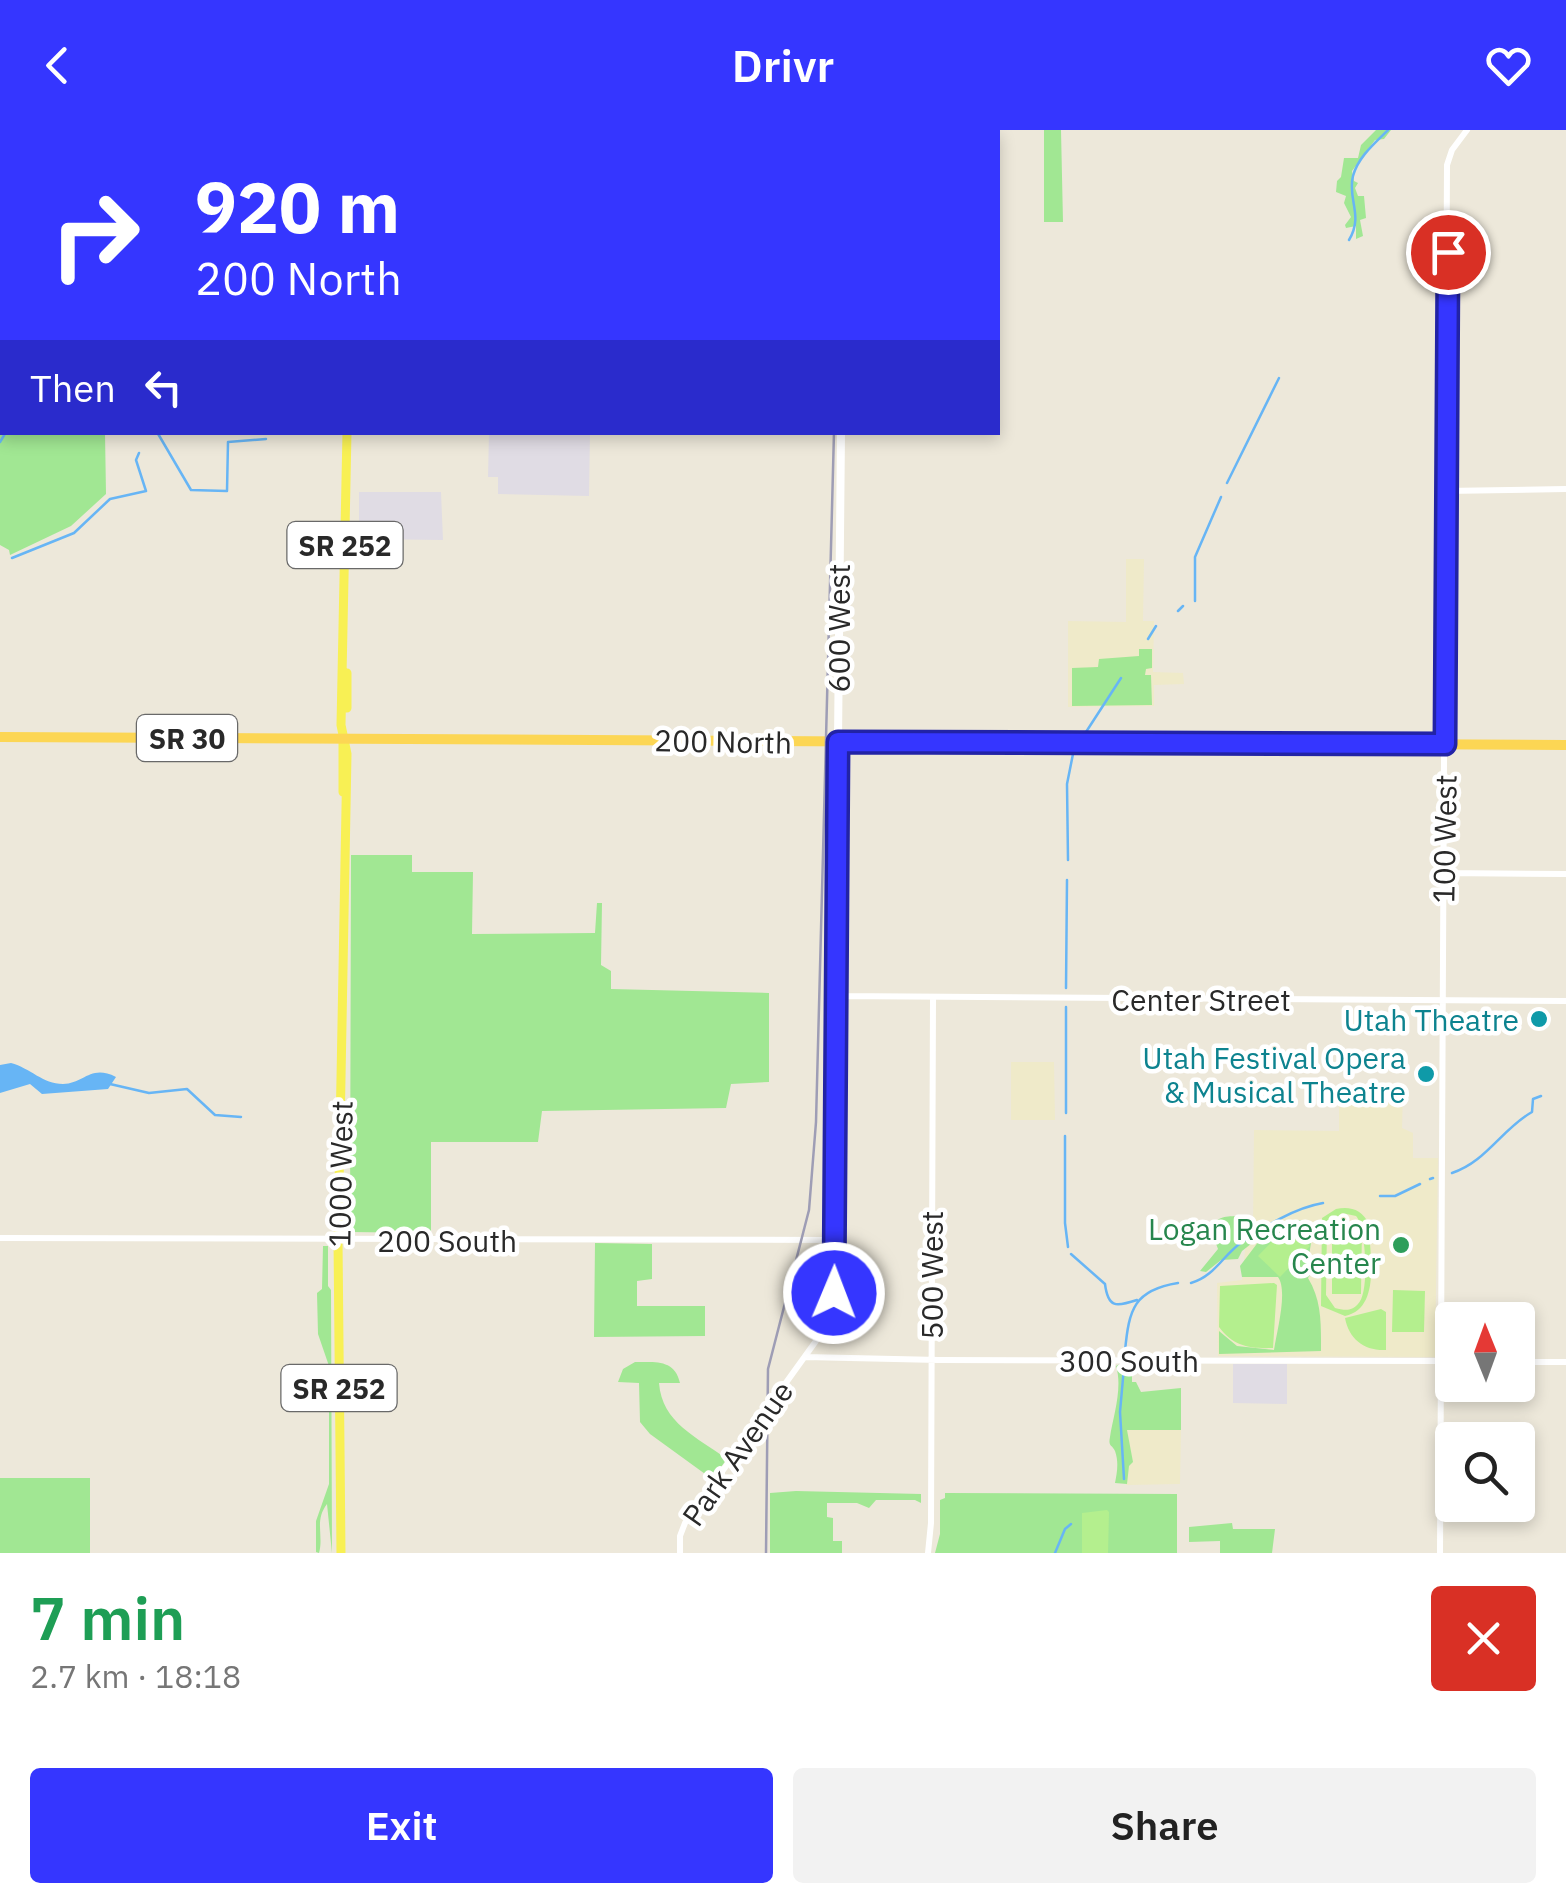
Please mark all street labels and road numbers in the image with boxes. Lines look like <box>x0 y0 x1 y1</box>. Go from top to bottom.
road number: SR 252 <box>288 522 402 568</box>
street label: 600 West <box>819 564 858 692</box>
road number: SR 30 <box>137 715 237 761</box>
street label: 200 North <box>654 720 792 762</box>
street label: 100 West <box>1423 774 1465 904</box>
street label: Center Street <box>1111 980 1291 1019</box>
street label: 1000 West <box>319 1100 361 1248</box>
street label: 500 West <box>912 1211 951 1339</box>
street label: 200 South <box>377 1221 517 1260</box>
street label: 300 South <box>1059 1341 1199 1380</box>
road number: SR 252 <box>282 1365 396 1411</box>
street label: Park Avenue <box>673 1373 801 1533</box>

